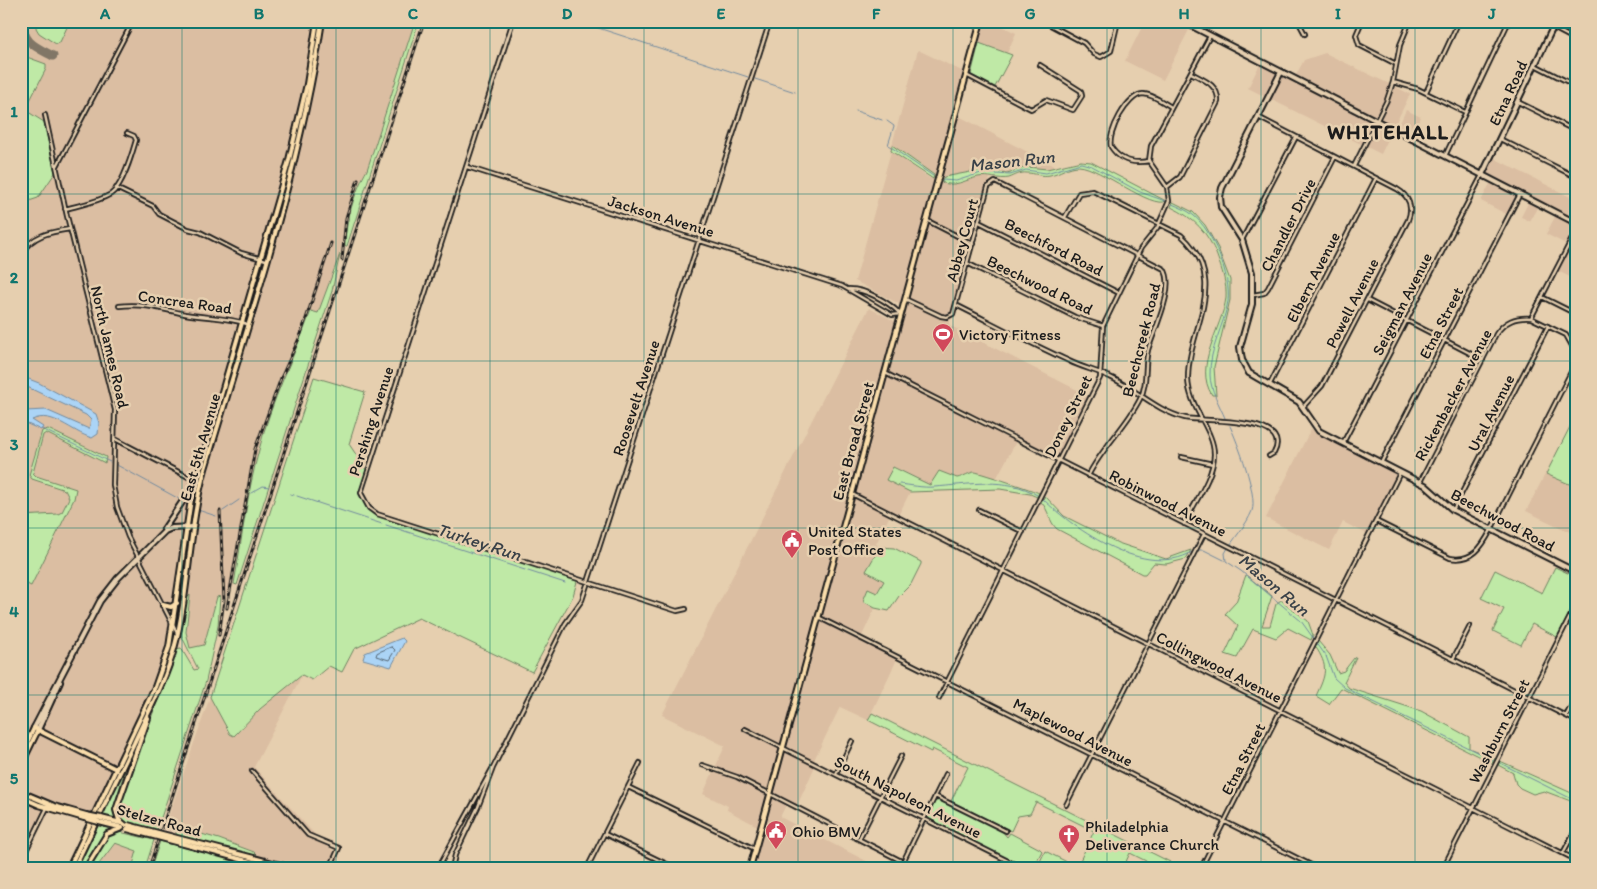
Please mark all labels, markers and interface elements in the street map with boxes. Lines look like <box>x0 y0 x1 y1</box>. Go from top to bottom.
text: A <box>99 4 111 23</box>
text: B <box>254 4 265 23</box>
text: C <box>408 4 419 23</box>
text: D <box>562 4 573 23</box>
text: E <box>717 4 726 23</box>
text: F <box>872 4 881 23</box>
text: G <box>1024 4 1036 23</box>
text: H <box>1178 4 1190 23</box>
text: I <box>1335 4 1341 23</box>
text: J <box>1487 4 1496 23</box>
street label: Etna Road <box>1485 57 1532 129</box>
text: 1 <box>10 102 18 121</box>
district label: WHITEHALL <box>1327 119 1449 144</box>
water label: Mason Run <box>968 145 1057 176</box>
street label: Chandler Drive <box>1256 175 1320 275</box>
street label: Jackson Avenue <box>605 191 717 241</box>
street label: Abbey Court <box>942 196 982 284</box>
street label: Beechford Road <box>1001 214 1107 280</box>
street label: Elbern Avenue <box>1282 229 1344 325</box>
street label: Seigman Avenue <box>1368 249 1436 359</box>
street label: Beechwood Road <box>984 251 1096 319</box>
street label: Powell Avenue <box>1321 255 1383 351</box>
text: 2 <box>10 268 19 287</box>
street label: Beechcreek Road <box>1118 281 1164 399</box>
street label: North James Road <box>87 284 133 410</box>
street label: Etna Street <box>1415 284 1467 362</box>
street label: Concrea Road <box>137 286 234 318</box>
sports icon: Victory Fitness <box>931 322 955 353</box>
place label: Victory Fitness <box>959 325 1061 344</box>
street label: Rickenbacker Avenue <box>1410 326 1496 464</box>
street label: Roosevelt Avenue <box>608 338 664 458</box>
street label: Pershing Avenue <box>344 364 398 478</box>
street label: Ural Avenue <box>1463 371 1519 455</box>
street label: Doney Street <box>1040 372 1096 460</box>
street label: East Broad Street <box>828 380 878 502</box>
street label: East 5th Avenue <box>176 391 225 503</box>
text: 3 <box>10 435 19 454</box>
street label: Robinwood Avenue <box>1106 465 1230 541</box>
street label: Beechwood Road <box>1448 484 1559 556</box>
water label: Turkey Run <box>434 518 525 566</box>
place label: United States Post Office <box>808 522 902 559</box>
public building icon: United States Post Office <box>780 528 804 559</box>
water label: Mason Run <box>1234 549 1315 621</box>
text: 4 <box>9 602 19 621</box>
street label: Collingwood Avenue <box>1153 627 1285 707</box>
street label: Washburn Street <box>1464 675 1534 787</box>
street label: Maplewood Avenue <box>1010 694 1136 770</box>
street label: Etna Street <box>1217 720 1269 798</box>
street label: South Napoleon Avenue <box>831 752 985 843</box>
text: 5 <box>10 769 19 788</box>
street label: Stelzer Road <box>115 800 204 841</box>
place label: Philadelphia Deliverance Church <box>1085 817 1220 854</box>
public building icon: Ohio BMV <box>764 819 788 850</box>
place label: Ohio BMV <box>792 822 861 841</box>
church icon: Philadelphia Deliverance Church <box>1057 823 1081 854</box>

